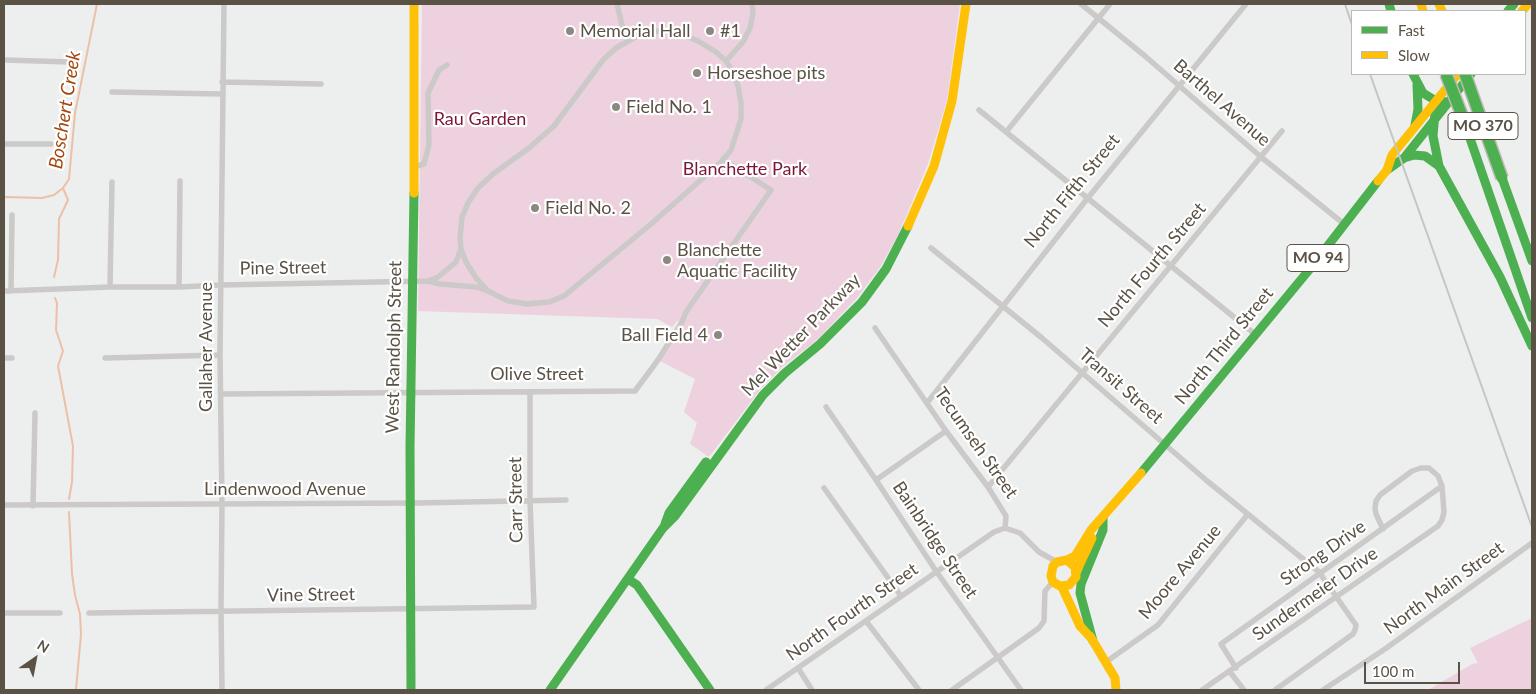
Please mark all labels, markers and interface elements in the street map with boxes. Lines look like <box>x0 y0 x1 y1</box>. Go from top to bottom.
legend <box>1351 10 1526 75</box>
place label: Memorial Hall <box>580 20 691 42</box>
place label: #1 <box>720 20 741 42</box>
text: Fast <box>1398 21 1425 39</box>
marker: Memorial Hall <box>564 25 576 37</box>
marker: #1 <box>704 25 716 37</box>
text: Slow <box>1398 46 1430 64</box>
water label: Boschert Creek <box>44 49 86 171</box>
street label: Barthel Avenue <box>1169 55 1275 151</box>
place label: Horseshoe pits <box>707 62 825 84</box>
marker: Horseshoe pits <box>691 67 703 79</box>
place label: Field No. 1 <box>626 96 712 118</box>
marker: Field No. 1 <box>610 101 622 113</box>
park label: Rau Garden <box>434 108 526 130</box>
road number: MO 370 <box>1448 112 1518 140</box>
street label: North Fifth Street <box>1020 130 1124 252</box>
park label: Blanchette Park <box>683 158 807 180</box>
place label: Field No. 2 <box>545 197 631 219</box>
street label: North Fourth Street <box>1094 198 1210 332</box>
marker: Field No. 2 <box>529 202 541 214</box>
place label: Blanchette Aquatic Facility <box>677 239 797 282</box>
road number: MO 94 <box>1287 244 1349 272</box>
marker: Blanchette Aquatic Facility <box>661 254 673 266</box>
street label: Pine Street <box>240 256 326 280</box>
street label: West Randolph Street <box>382 260 406 434</box>
street label: Mel Wetter Parkway <box>737 269 865 401</box>
street label: Gallaher Avenue <box>195 282 217 412</box>
street label: North Third Street <box>1170 283 1278 409</box>
place label: Ball Field 4 <box>621 324 708 346</box>
marker: Ball Field 4 <box>712 329 724 341</box>
street label: Transit Street <box>1074 344 1168 428</box>
street label: Olive Street <box>490 363 584 385</box>
street label: Tecumseh Street <box>930 383 1022 503</box>
street label: Carr Street <box>504 457 528 543</box>
street label: Bainbridge Street <box>888 477 982 603</box>
street label: Lindenwood Avenue <box>204 478 366 500</box>
street label: Strong Drive <box>1276 516 1370 590</box>
street label: Moore Avenue <box>1134 520 1226 624</box>
street label: North Main Street <box>1380 537 1508 639</box>
street label: Sundermeier Drive <box>1248 543 1382 645</box>
street label: North Fourth Street <box>782 558 922 666</box>
street label: Vine Street <box>267 583 355 607</box>
north arrow <box>10 634 60 684</box>
text: N <box>34 636 53 656</box>
scale bar <box>1366 652 1462 684</box>
text: 100 m <box>1372 662 1414 680</box>

